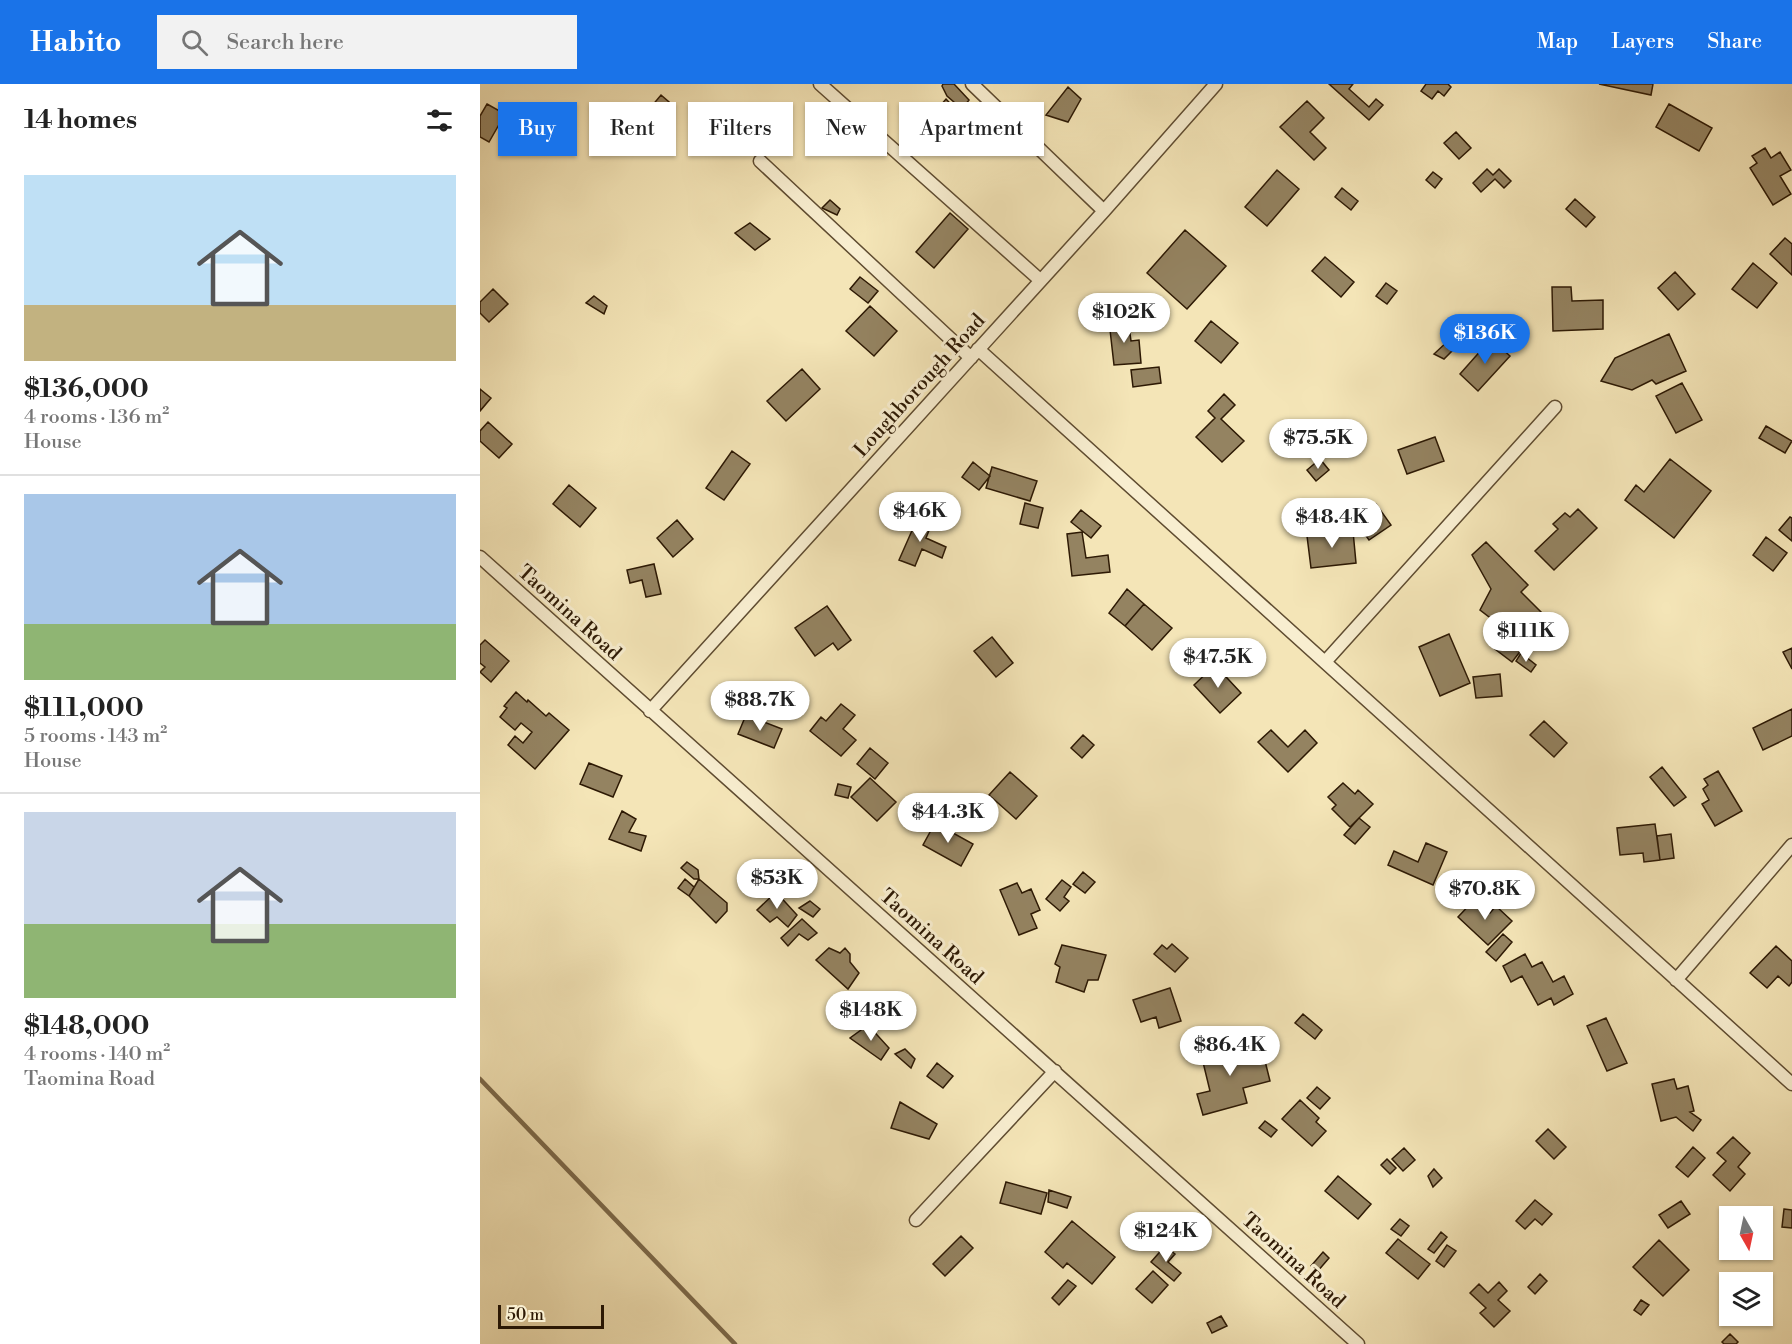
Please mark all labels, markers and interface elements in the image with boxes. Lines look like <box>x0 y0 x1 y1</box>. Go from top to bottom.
search box <box>157 15 577 69</box>
text: Habito <box>30 25 121 60</box>
icon: search <box>178 26 211 59</box>
text: Search here <box>226 29 344 56</box>
text: Map <box>1537 29 1578 55</box>
text: Layers <box>1611 29 1674 55</box>
text: Share <box>1707 29 1762 55</box>
chip: Buy <box>498 102 577 156</box>
chip: Rent <box>589 102 676 156</box>
chip: Filters <box>688 102 793 156</box>
chip: New <box>805 102 887 156</box>
chip: Apartment <box>899 102 1044 156</box>
text: 14 homes <box>24 104 137 136</box>
icon: filters <box>423 104 456 137</box>
icon: home <box>186 214 294 322</box>
pin: $102K <box>1082 293 1166 344</box>
text: $102K <box>1092 300 1156 325</box>
street label: Loughborough Road <box>849 309 992 463</box>
pin: $136K <box>1443 314 1527 365</box>
text: $136K <box>1454 321 1516 346</box>
text: $136,000 <box>24 373 149 405</box>
text: 4 rooms · 136 m² <box>24 405 169 430</box>
pin: $75.5K <box>1269 419 1367 470</box>
text: $75.5K <box>1283 426 1353 451</box>
text: House <box>24 430 82 455</box>
pin: $46K <box>884 492 956 543</box>
pin: $48.4K <box>1283 498 1381 549</box>
text: $46K <box>893 499 947 524</box>
text: $48.4K <box>1295 505 1369 530</box>
icon: home <box>186 533 294 641</box>
street label: Taomina Road <box>512 560 626 667</box>
pin: $111K <box>1484 612 1568 663</box>
text: $111K <box>1497 619 1555 644</box>
pin: $47.5K <box>1169 638 1267 689</box>
text: $47.5K <box>1183 645 1253 670</box>
pin: $88.7K <box>711 681 809 732</box>
text: $88.7K <box>725 688 795 713</box>
text: $111,000 <box>24 692 144 724</box>
text: 5 rooms · 143 m² <box>24 724 167 749</box>
text: House <box>24 749 82 774</box>
pin: $44.3K <box>899 793 997 844</box>
text: $44.3K <box>912 800 984 825</box>
icon: home <box>186 851 294 959</box>
pin: $53K <box>741 859 813 910</box>
text: $53K <box>751 866 803 891</box>
pin: $70.8K <box>1436 870 1534 921</box>
text: $70.8K <box>1449 877 1521 902</box>
street label: Taomina Road <box>874 884 988 991</box>
pin: $148K <box>829 991 913 1042</box>
text: $148K <box>840 998 902 1023</box>
text: $148,000 <box>24 1010 149 1042</box>
pin: $86.4K <box>1181 1026 1279 1077</box>
text: $86.4K <box>1194 1033 1266 1058</box>
text: 4 rooms · 140 m² <box>24 1042 170 1067</box>
text: Taomina Road <box>24 1067 155 1092</box>
north arrow <box>1719 1206 1773 1260</box>
map controls <box>1719 1206 1773 1326</box>
street label: Taomina Road <box>1236 1208 1350 1315</box>
pin: $124K <box>1124 1212 1208 1263</box>
text: $124K <box>1134 1219 1198 1244</box>
button: layers <box>1719 1272 1773 1326</box>
scale bar <box>498 1302 604 1330</box>
text: 50 m <box>507 1305 544 1325</box>

